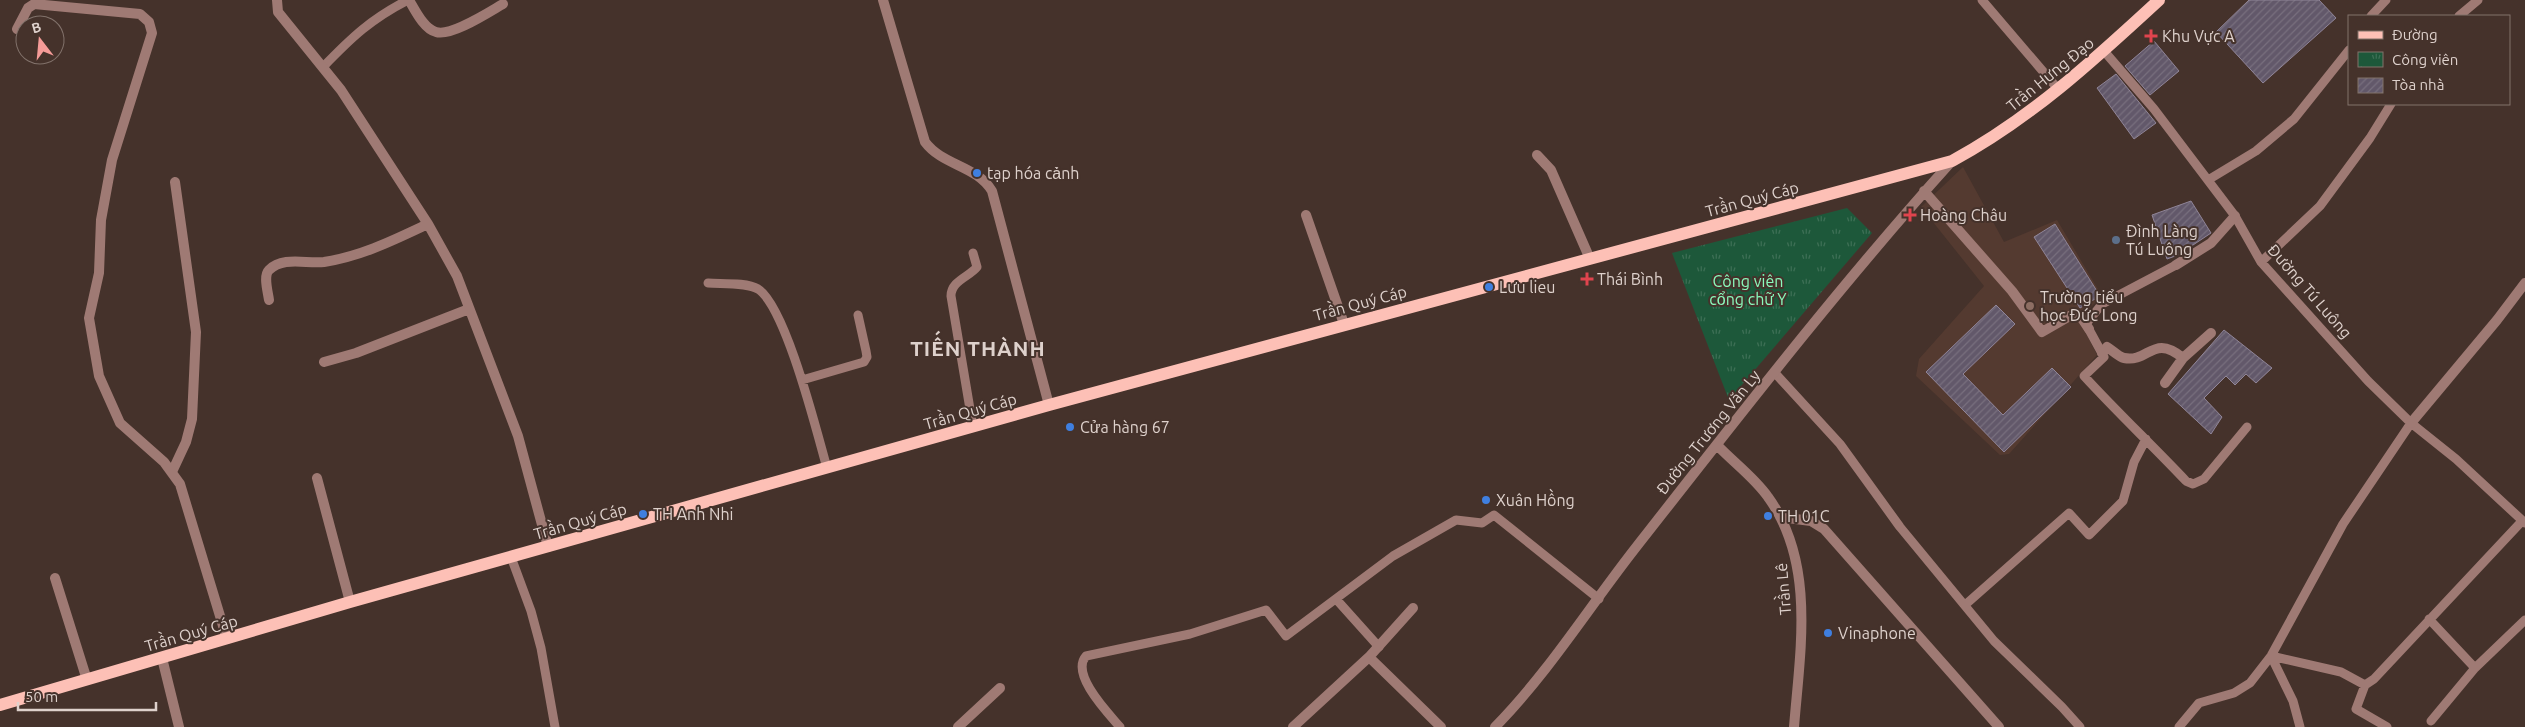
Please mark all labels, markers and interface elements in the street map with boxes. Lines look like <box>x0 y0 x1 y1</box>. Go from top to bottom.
north arrow <box>15 15 65 65</box>
legend <box>2348 15 2510 105</box>
text: B <box>30 19 43 36</box>
text: Đường <box>2392 26 2438 43</box>
place label: Khu Vực A <box>2162 27 2235 45</box>
marker: Khu Vực A <box>2144 29 2158 43</box>
street label: Trần Hưng Đạo <box>2001 31 2097 115</box>
text: Công viên <box>2392 51 2458 68</box>
text: Tòa nhà <box>2392 76 2444 93</box>
place label: tạp hóa cảnh <box>987 164 1080 182</box>
marker: tạp hóa cảnh <box>971 167 983 179</box>
street label: Trần Quý Cáp <box>1703 175 1801 220</box>
place label: Hoàng Châu <box>1920 206 2007 224</box>
marker: Hoàng Châu <box>1904 209 1916 221</box>
place label: Đình Làng Tú Luông <box>2126 222 2198 258</box>
marker: Đình Làng Tú Luông <box>2110 234 2122 246</box>
street label: Đường Tú Luông <box>2264 240 2356 342</box>
place label: Thái Bình <box>1597 270 1663 288</box>
park label: Công viên cổng chữ Y <box>1709 272 1787 308</box>
marker: Thái Bình <box>1581 273 1593 285</box>
place label: Lưu lieu <box>1499 278 1555 296</box>
street label: Trần Quý Cáp <box>1311 279 1409 324</box>
marker: Lưu lieu <box>1483 281 1495 293</box>
place label: Trường tiểu học Đức Long <box>2040 288 2138 324</box>
marker: Trường tiểu học Đức Long <box>2024 300 2036 312</box>
district label: TIẾN THÀNH <box>910 330 1046 360</box>
street label: Đường Trương Văn Ly <box>1652 366 1764 498</box>
street label: Trần Quý Cáp <box>921 386 1018 433</box>
place label: Cửa hàng 67 <box>1080 418 1170 436</box>
marker: Cửa hàng 67 <box>1064 421 1076 433</box>
place label: Xuân Hồng <box>1496 488 1575 509</box>
marker: Xuân Hồng <box>1480 494 1492 506</box>
street label: Trần Quý Cáp <box>531 496 628 543</box>
place label: TH Anh Nhi <box>653 505 734 523</box>
place label: TH 01C <box>1778 507 1830 525</box>
marker: TH Anh Nhi <box>637 508 649 520</box>
marker: TH 01C <box>1762 510 1774 522</box>
street label: Trần Lê <box>1769 562 1794 616</box>
street label: Trần Quý Cáp <box>142 608 239 655</box>
place label: Vinaphone <box>1838 624 1916 642</box>
marker: Vinaphone <box>1822 627 1834 639</box>
scale bar <box>18 680 155 712</box>
text: 50 m <box>25 688 58 705</box>

